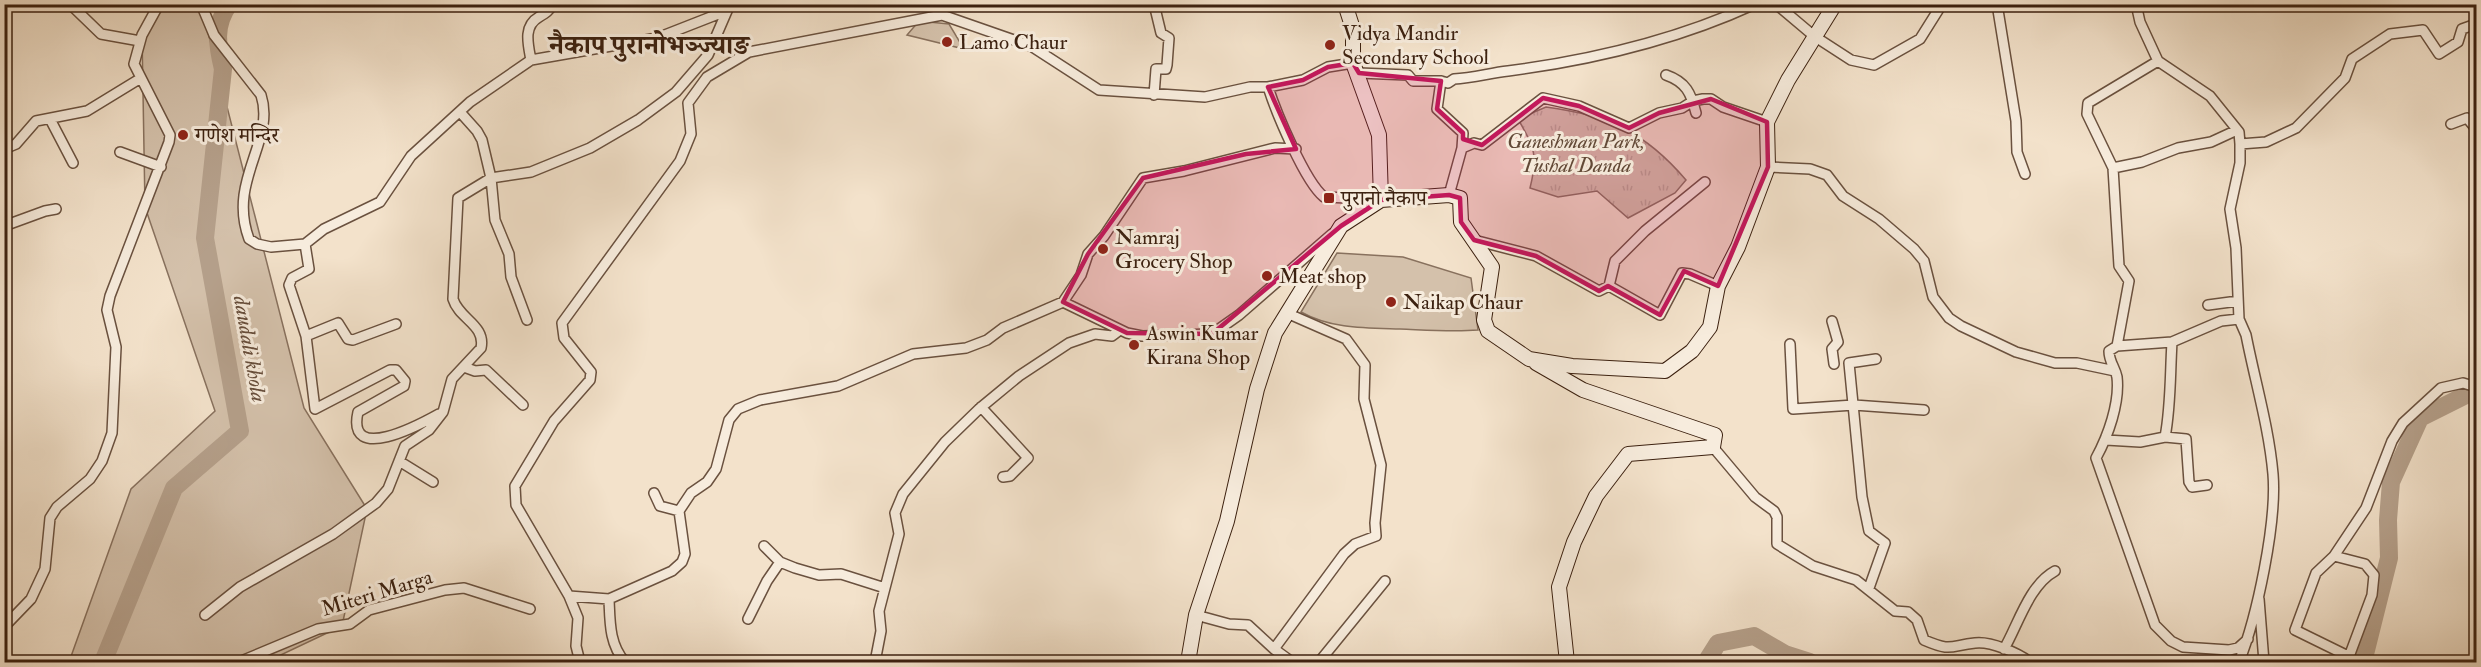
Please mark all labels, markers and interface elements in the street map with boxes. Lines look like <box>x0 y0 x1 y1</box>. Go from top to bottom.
place label: Vidya Mandir Secondary School <box>1342 20 1489 71</box>
district label: नैकाप पुरानोभञ्ज्याङ <box>547 29 751 62</box>
place label: Lamo Chaur <box>959 29 1067 56</box>
marker: Lamo Chaur <box>940 35 954 49</box>
marker: Vidya Mandir Secondary School <box>1323 38 1337 52</box>
place label: गणेश मन्दिर <box>194 122 280 149</box>
marker: गणेश मन्दिर <box>176 128 190 142</box>
park label: Ganeshman Park, Tushal Danda <box>1507 128 1645 179</box>
place label: पुरानो नैकाप <box>1340 185 1428 212</box>
marker: पुरानो नैकाप <box>1322 191 1336 205</box>
place label: Namraj Grocery Shop <box>1115 224 1233 275</box>
marker: Namraj Grocery Shop <box>1096 242 1110 256</box>
place label: Meat shop <box>1279 263 1366 290</box>
marker: Meat shop <box>1260 269 1274 283</box>
place label: Naikap Chaur <box>1403 289 1523 316</box>
water label: daudali khola <box>227 293 273 404</box>
marker: Naikap Chaur <box>1384 295 1398 309</box>
place label: Aswin Kumar Kirana Shop <box>1145 320 1258 371</box>
marker: Aswin Kumar Kirana Shop <box>1127 338 1141 352</box>
street label: Miteri Marga <box>318 563 436 623</box>

